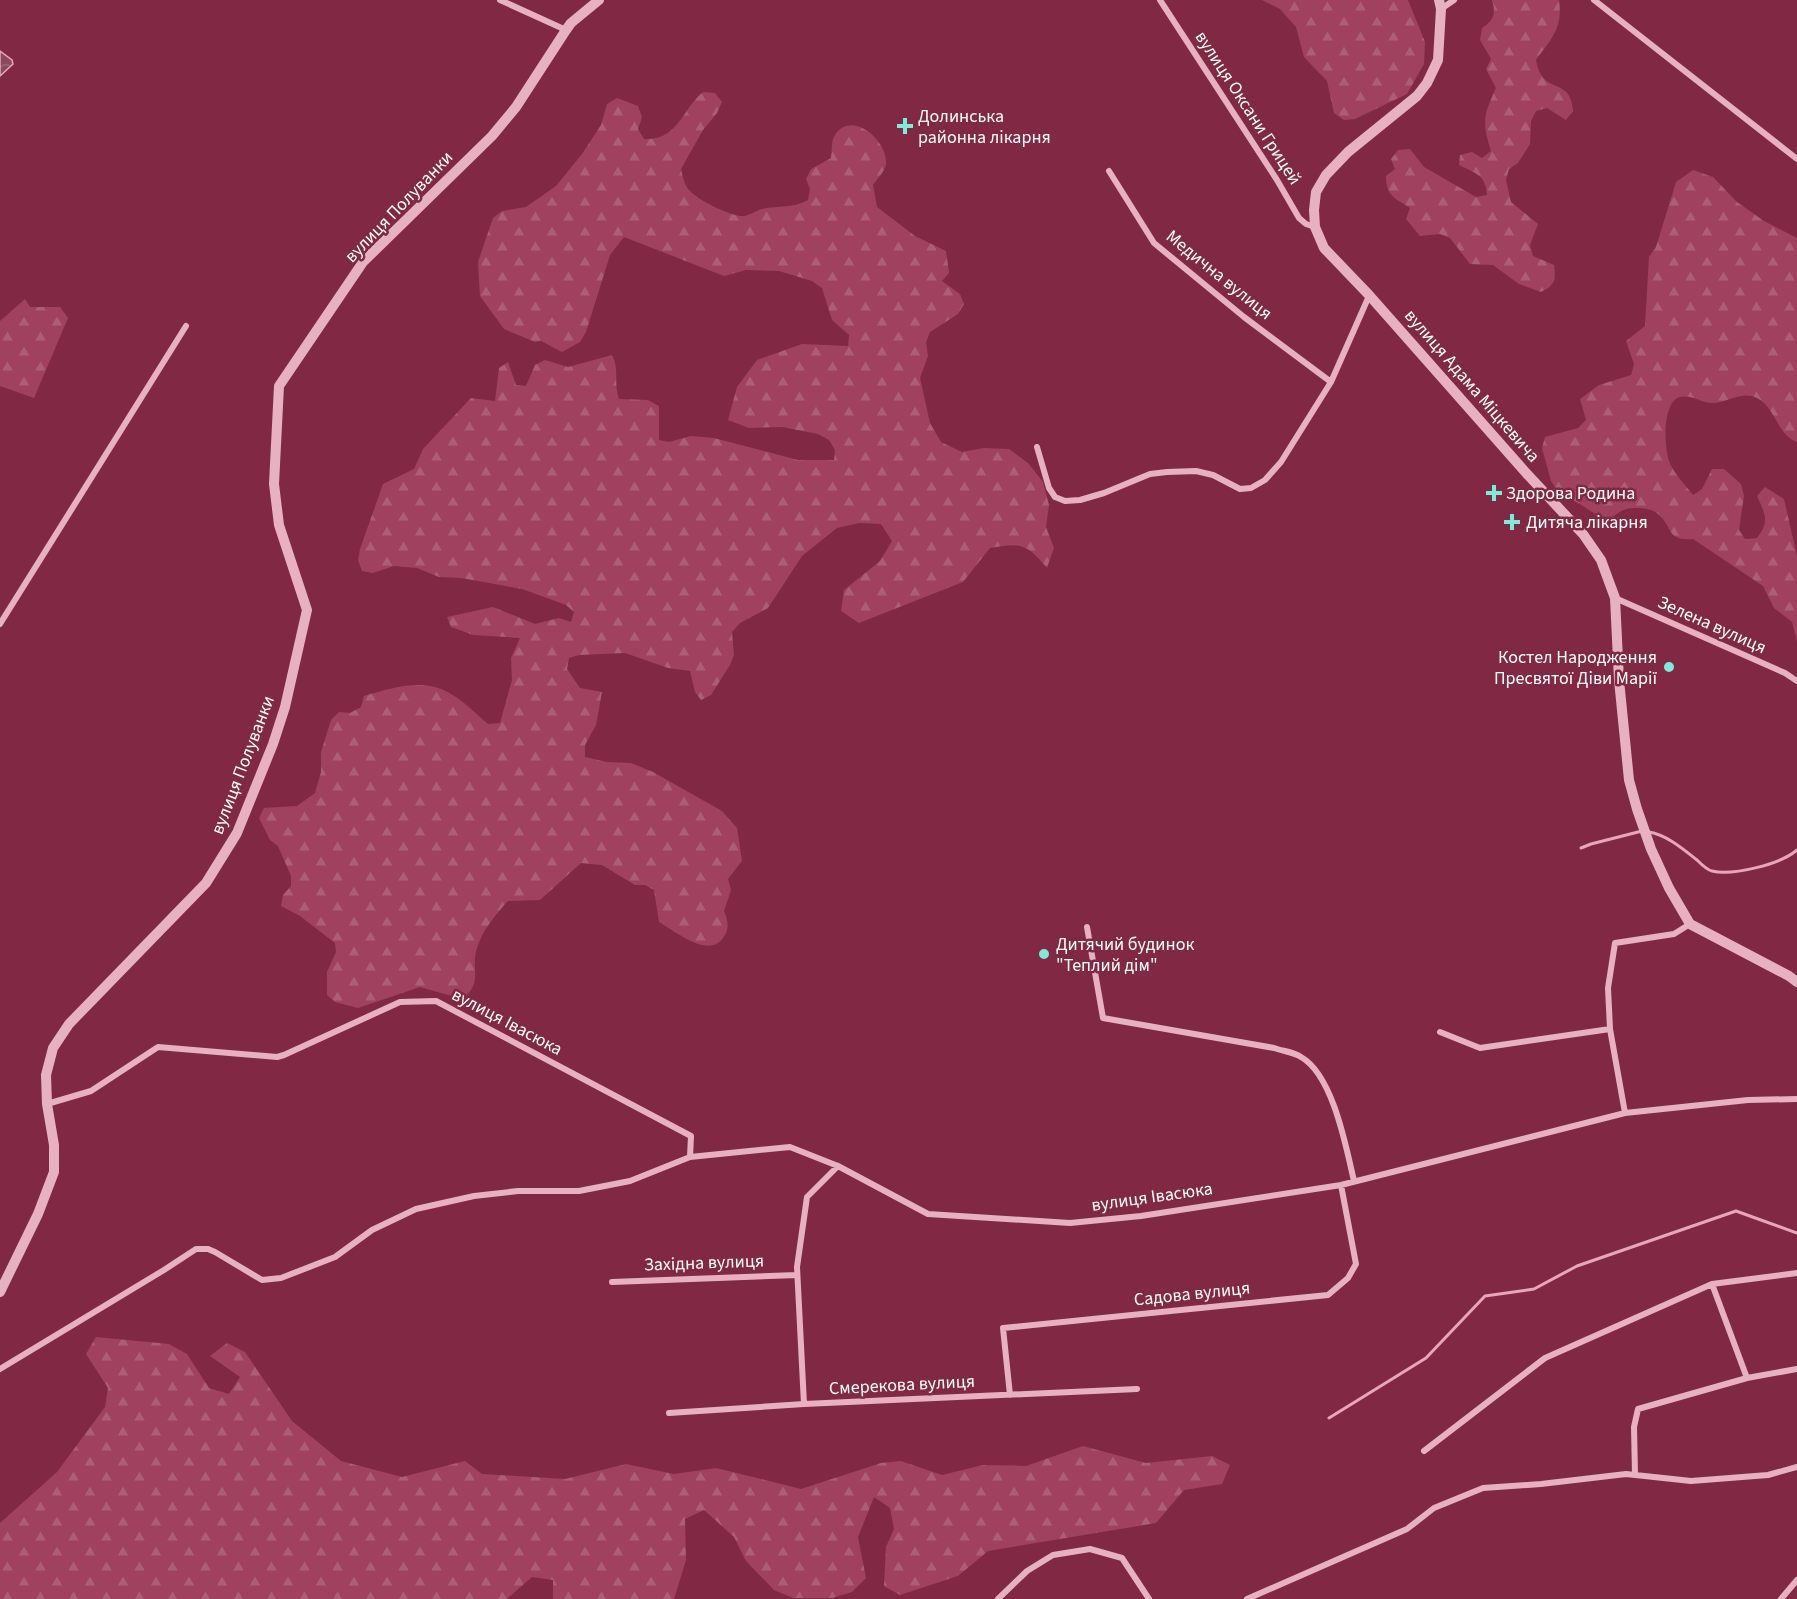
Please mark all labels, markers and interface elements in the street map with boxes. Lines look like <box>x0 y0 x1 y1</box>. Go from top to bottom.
street label: вулиця Оксани Грицей <box>1189 26 1307 190</box>
place label: Долинська районна лікарня <box>918 104 1051 150</box>
marker: Долинська районна лікарня <box>896 117 914 135</box>
street label: вулиця Полуванки <box>339 146 459 268</box>
street label: Медична вулиця <box>1161 224 1277 326</box>
street label: вулиця Адама Міцкевича <box>1398 304 1546 468</box>
place label: Здорова Родина <box>1506 481 1635 506</box>
marker: Здорова Родина <box>1487 486 1501 500</box>
place label: Дитяча лікарня <box>1526 510 1648 535</box>
marker: Дитяча лікарня <box>1503 513 1521 531</box>
street label: Зелена вулиця <box>1654 590 1770 660</box>
place label: Костел Народження Пресвятої Діви Марії <box>1494 645 1657 691</box>
marker: Костел Народження Пресвятої Діви Марії <box>1662 660 1676 674</box>
street label: вулиця Полуванки <box>205 692 281 838</box>
place label: Дитячий будинок "Теплий дім" <box>1056 932 1194 978</box>
marker: Дитячий будинок "Теплий дім" <box>1037 947 1051 961</box>
street label: вулиця Івасюка <box>447 982 567 1062</box>
street label: вулиця Івасюка <box>1090 1176 1214 1218</box>
street label: Західна вулиця <box>643 1248 765 1278</box>
street label: Садова вулиця <box>1133 1275 1251 1313</box>
street label: Смерекова вулиця <box>828 1369 976 1401</box>

